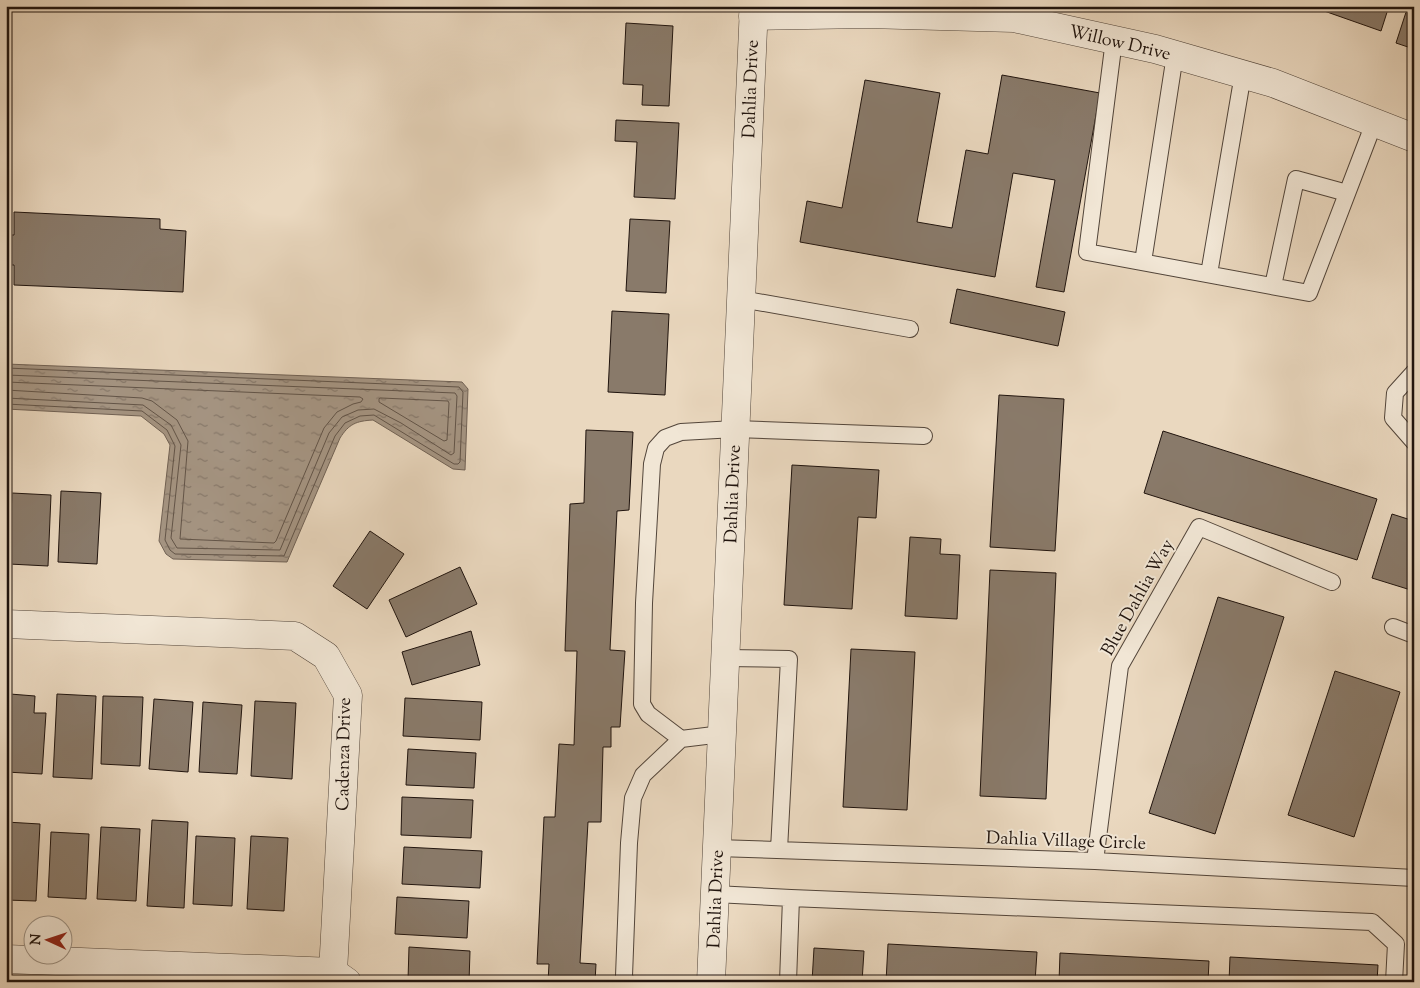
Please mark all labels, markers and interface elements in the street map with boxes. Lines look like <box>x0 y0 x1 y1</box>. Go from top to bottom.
street label: Willow Drive <box>1066 20 1173 68</box>
street label: Dahlia Drive <box>737 39 767 139</box>
street label: Dahlia Drive <box>719 444 749 544</box>
street label: Blue Dahlia Way <box>1096 535 1182 661</box>
street label: Cadenza Drive <box>331 697 359 811</box>
street label: Dahlia Village Circle <box>985 826 1146 858</box>
street label: Dahlia Drive <box>702 849 732 949</box>
north arrow <box>22 916 72 966</box>
text: N <box>27 933 47 946</box>

